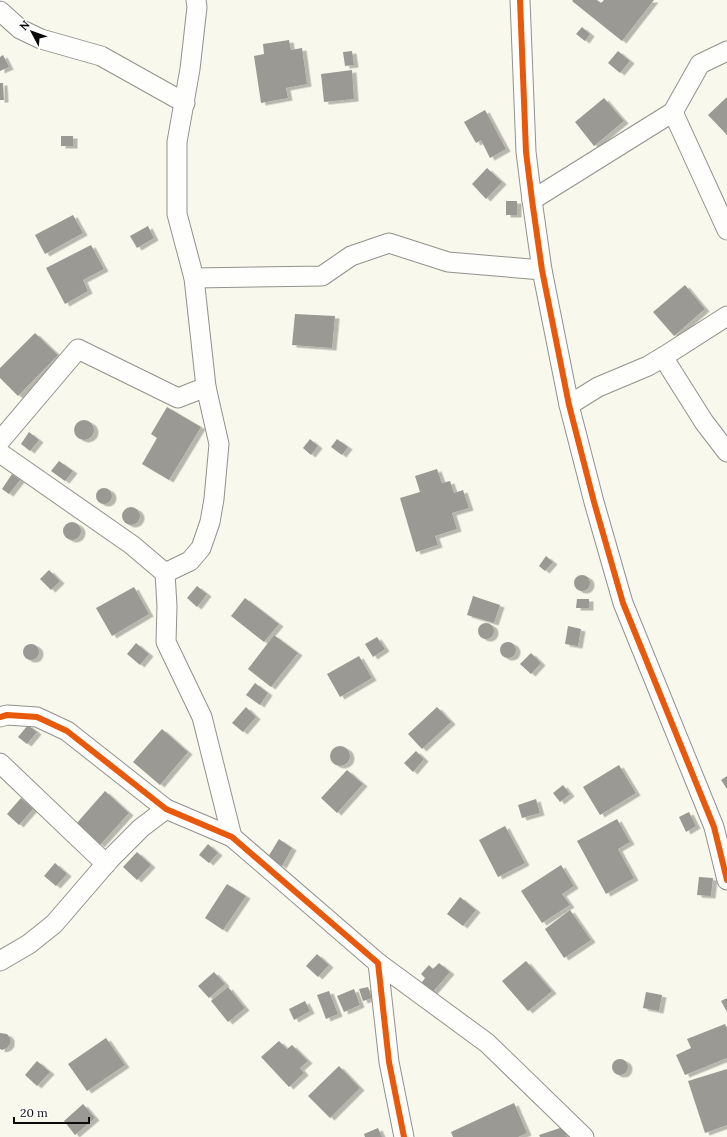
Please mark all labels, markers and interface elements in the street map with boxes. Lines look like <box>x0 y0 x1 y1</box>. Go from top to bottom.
north arrow <box>12 12 52 52</box>
text: N <box>16 17 33 33</box>
scale bar <box>14 1099 89 1125</box>
text: 20 m <box>20 1105 48 1120</box>

